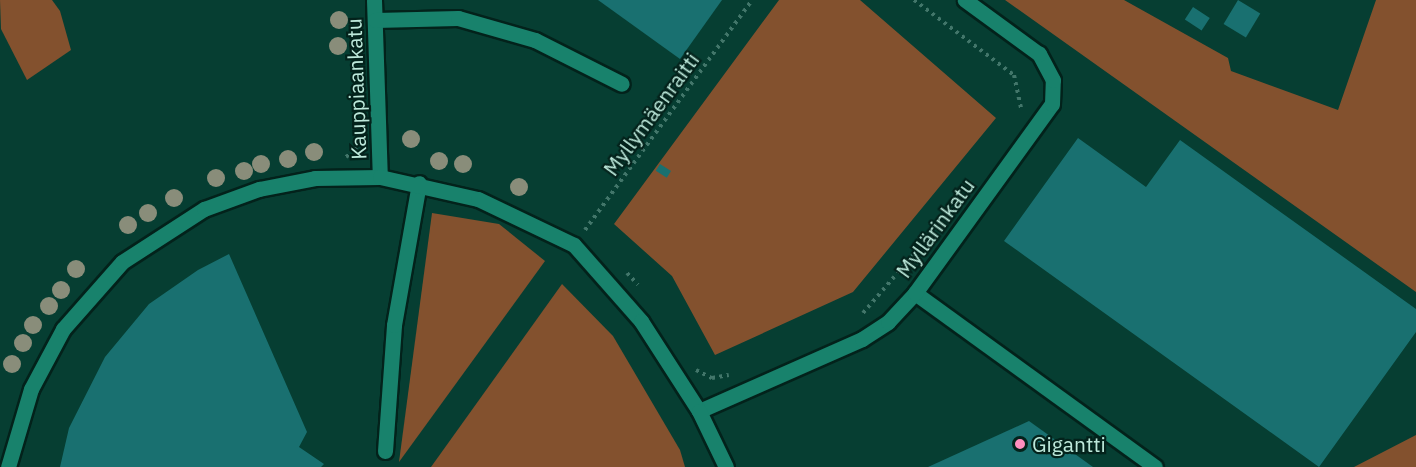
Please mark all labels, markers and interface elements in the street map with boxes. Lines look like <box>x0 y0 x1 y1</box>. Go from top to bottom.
street label: Kauppiaankatu <box>341 18 371 160</box>
street label: Myllymäenraitti <box>598 48 704 180</box>
street label: Myllärinkatu <box>891 173 979 283</box>
place label: Gigantti <box>1032 431 1106 457</box>
marker: Gigantti <box>1013 437 1027 451</box>

